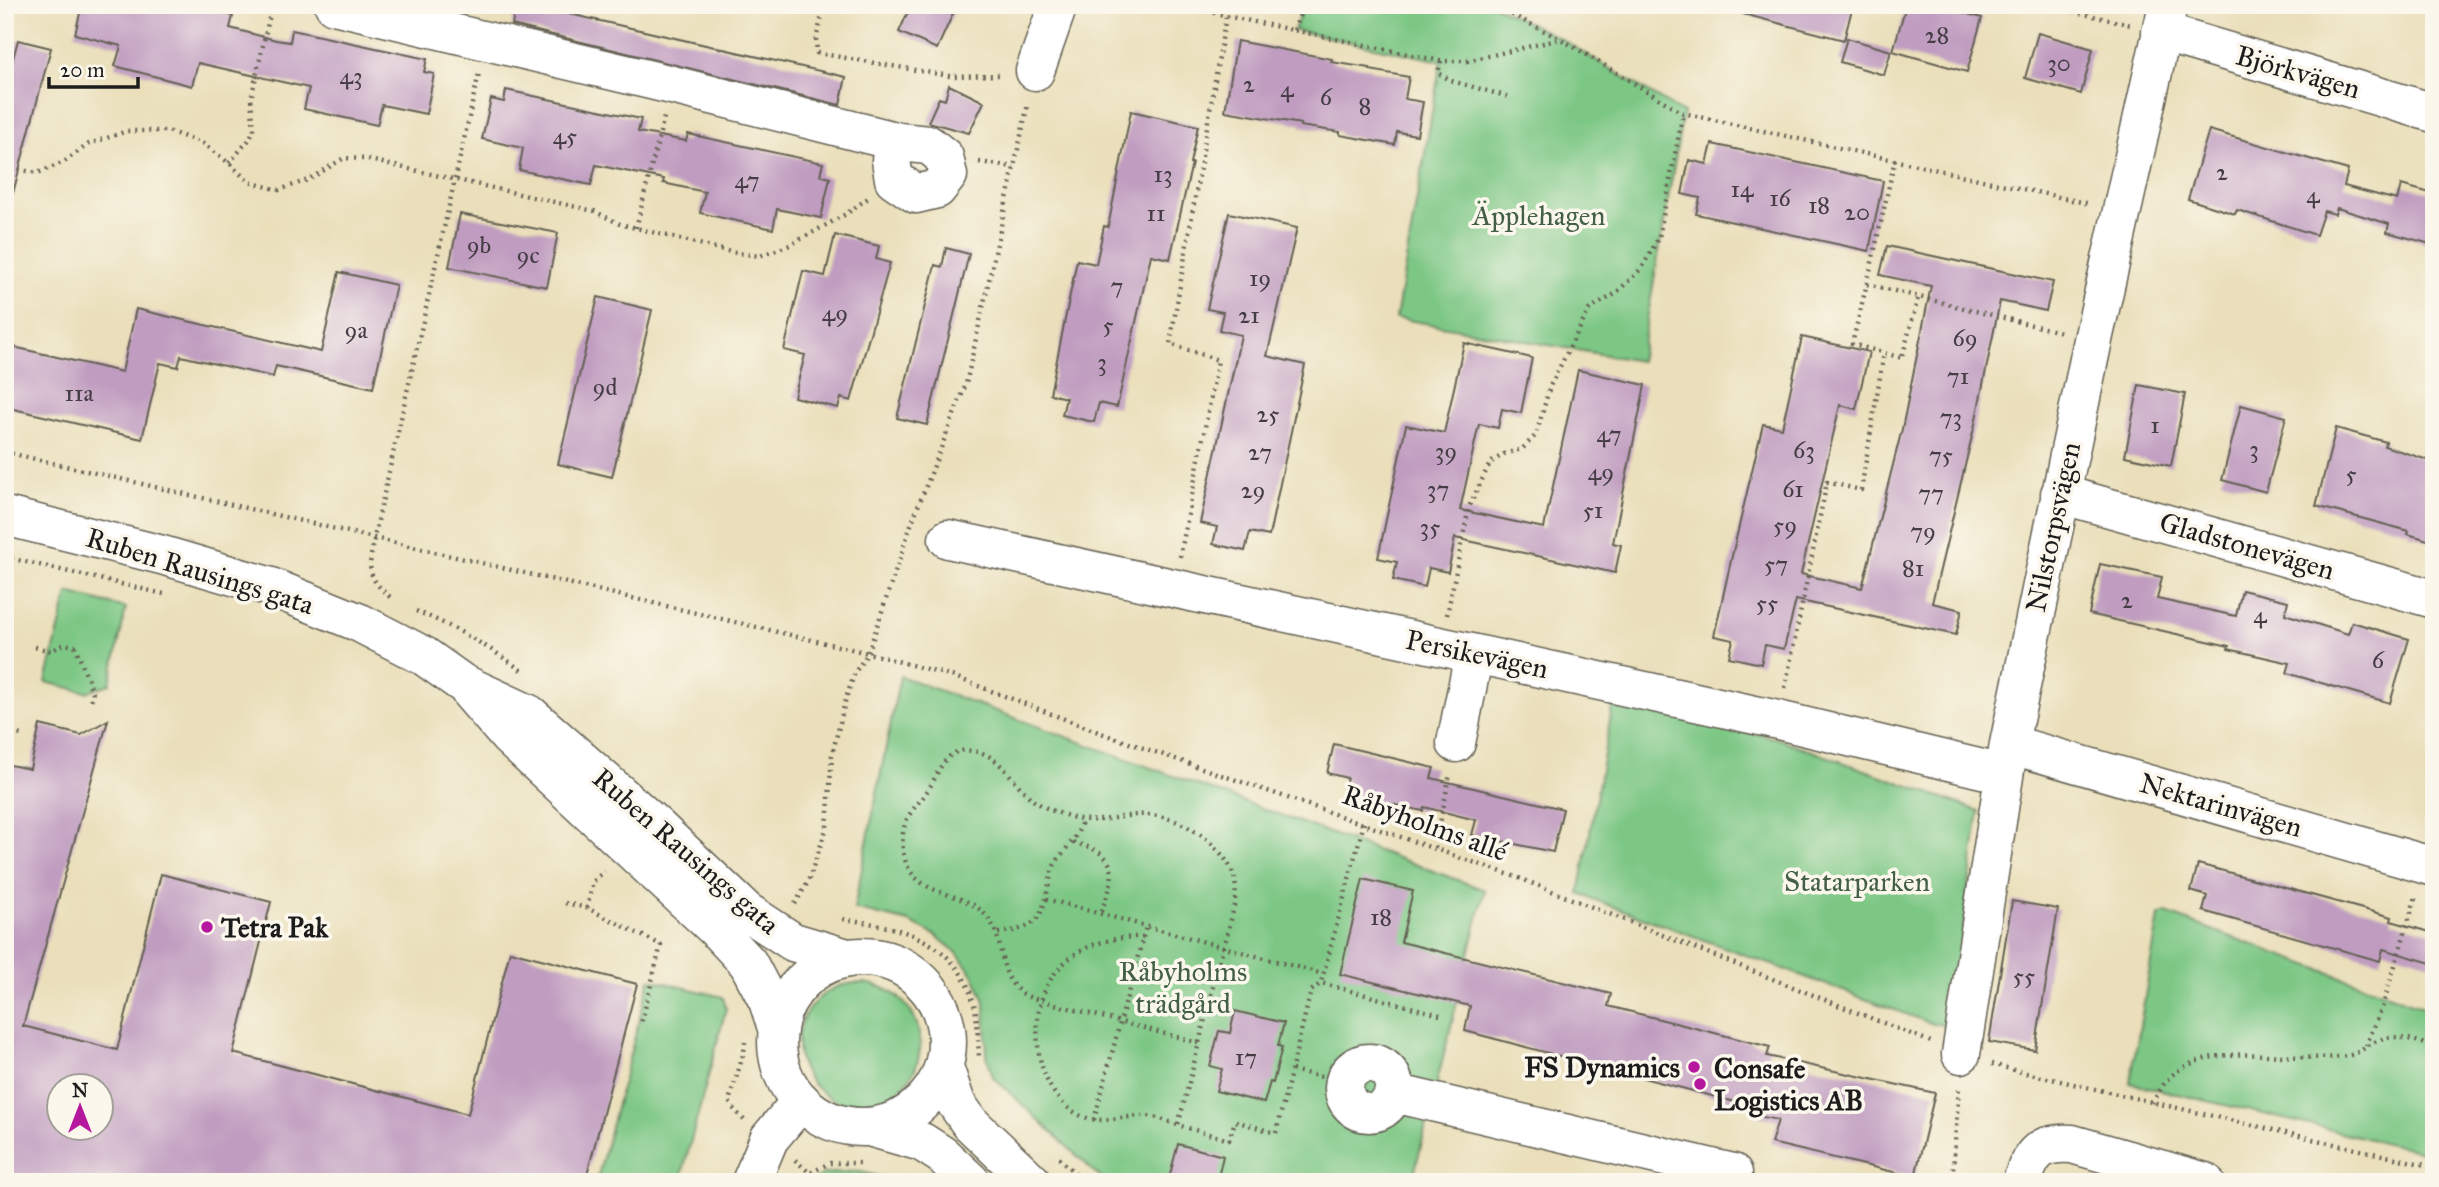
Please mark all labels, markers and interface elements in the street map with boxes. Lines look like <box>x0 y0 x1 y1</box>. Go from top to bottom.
house number: 28 <box>1925 20 1949 50</box>
street label: Björkvägen <box>2232 38 2364 106</box>
scale bar <box>49 46 138 90</box>
house number: 30 <box>2047 48 2071 78</box>
text: 20 m <box>60 57 105 83</box>
house number: 43 <box>340 61 362 91</box>
house number: 2 <box>1243 69 1255 99</box>
house number: 4 <box>1280 74 1294 104</box>
house number: 6 <box>1320 82 1333 112</box>
house number: 8 <box>1359 91 1371 121</box>
house number: 45 <box>553 121 577 151</box>
house number: 2 <box>2216 157 2228 187</box>
house number: 13 <box>1153 159 1173 189</box>
house number: 47 <box>734 165 760 195</box>
house number: 14 <box>1731 174 1754 204</box>
house number: 4 <box>2306 180 2320 210</box>
house number: 16 <box>1769 183 1792 213</box>
house number: 18 <box>1808 190 1830 220</box>
house number: 20 <box>1844 197 1870 227</box>
house number: 11 <box>1147 198 1165 228</box>
park label: Äpplehagen <box>1471 198 1606 233</box>
house number: 9b <box>467 230 491 260</box>
house number: 9c <box>516 240 540 270</box>
house number: 19 <box>1249 263 1271 293</box>
house number: 7 <box>1111 271 1123 301</box>
house number: 49 <box>822 298 848 328</box>
house number: 21 <box>1238 300 1260 330</box>
house number: 5 <box>1102 310 1114 340</box>
house number: 9a <box>344 315 368 345</box>
house number: 69 <box>1952 323 1978 353</box>
house number: 3 <box>1097 347 1107 377</box>
house number: 71 <box>1947 361 1969 391</box>
house number: 9d <box>593 372 617 402</box>
house number: 11a <box>64 378 94 408</box>
house number: 25 <box>1257 399 1279 429</box>
house number: 73 <box>1940 402 1962 432</box>
house number: 1 <box>2150 410 2160 440</box>
house number: 47 <box>1596 419 1622 449</box>
house number: 3 <box>2249 434 2259 464</box>
house number: 63 <box>1793 435 1815 465</box>
house number: 39 <box>1435 436 1457 466</box>
house number: 27 <box>1248 437 1272 467</box>
street label: Nilstorpsvägen <box>2018 439 2088 615</box>
house number: 75 <box>1929 440 1953 470</box>
house number: 49 <box>1588 457 1614 487</box>
house number: 5 <box>2345 459 2357 489</box>
house number: 37 <box>1427 474 1449 504</box>
house number: 61 <box>1782 474 1804 504</box>
house number: 29 <box>1241 475 1265 505</box>
house number: 77 <box>1918 478 1944 508</box>
house number: 51 <box>1583 495 1603 525</box>
street label: Gladstonevägen <box>2156 504 2338 588</box>
house number: 59 <box>1773 510 1797 540</box>
house number: 35 <box>1420 512 1440 542</box>
house number: 79 <box>1910 516 1936 546</box>
street label: Ruben Rausings gata <box>82 520 318 622</box>
house number: 57 <box>1764 549 1788 579</box>
house number: 81 <box>1902 553 1924 583</box>
house number: 2 <box>2121 585 2133 615</box>
house number: 55 <box>1756 588 1778 618</box>
house number: 4 <box>2253 600 2267 630</box>
street label: Persikevägen <box>1403 622 1551 686</box>
house number: 6 <box>2372 645 2385 675</box>
street label: Ruben Rausings gata <box>585 760 787 942</box>
street label: Nektarinvägen <box>2136 765 2306 845</box>
street label: Råbyholms allé <box>1338 777 1513 869</box>
park label: Statarparken <box>1784 864 1930 899</box>
house number: 18 <box>1370 902 1392 932</box>
place label: Tetra Pak <box>221 910 329 945</box>
marker: Tetra Pak <box>199 919 215 935</box>
park label: Råbyholms trädgård <box>1119 954 1247 1021</box>
house number: 55 <box>2013 961 2035 991</box>
house number: 17 <box>1235 1042 1257 1072</box>
place label: FS Dynamics <box>1524 1050 1680 1085</box>
place label: Consafe Logistics AB <box>1714 1051 1863 1118</box>
marker: FS Dynamics <box>1686 1059 1702 1075</box>
north arrow <box>46 1072 116 1142</box>
marker: Consafe Logistics AB <box>1692 1076 1708 1092</box>
text: N <box>72 1079 88 1102</box>

